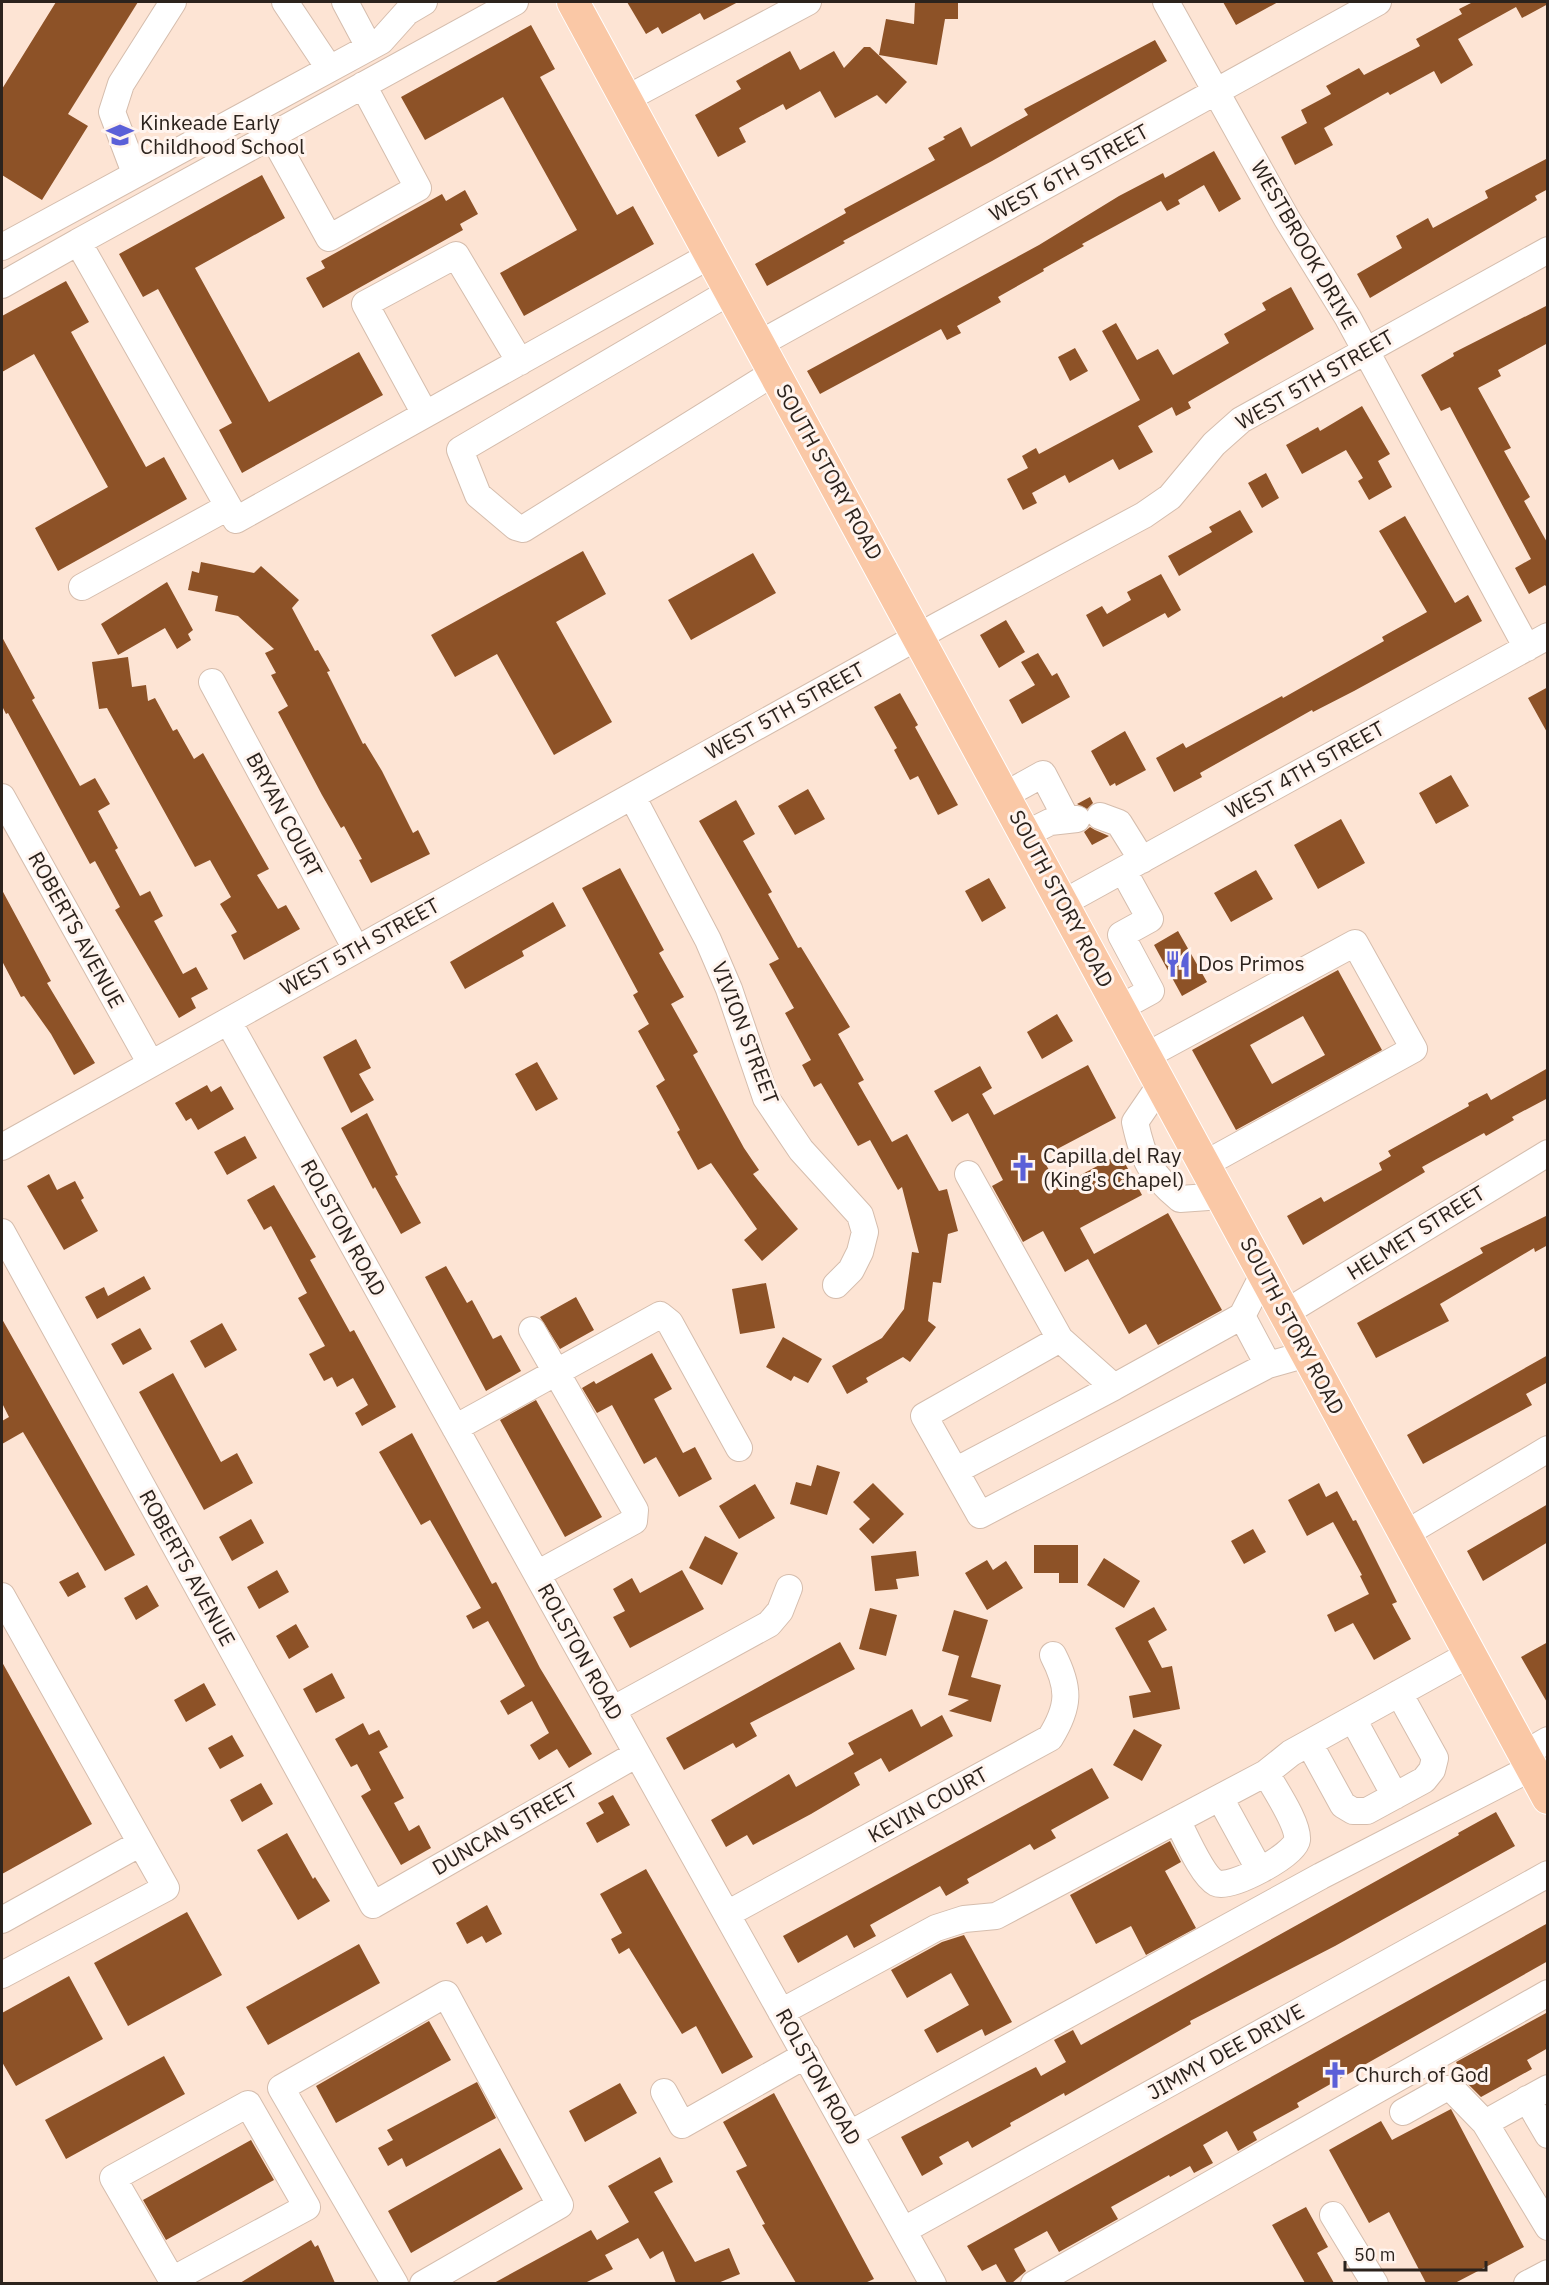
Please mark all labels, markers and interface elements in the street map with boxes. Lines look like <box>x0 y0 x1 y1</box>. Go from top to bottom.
place label: Kinkeade Early Childhood School <box>140 108 305 160</box>
street label: WEST 6TH STREET <box>984 117 1153 228</box>
school or university icon: Kinkeade Early Childhood School <box>105 120 135 150</box>
street label: WESTBROOK DRIVE <box>1245 155 1365 334</box>
street label: WEST 5TH STREET <box>1230 322 1399 436</box>
street label: SOUTH STORY ROAD <box>770 379 890 564</box>
street label: WEST 5TH STREET <box>700 655 869 766</box>
street label: WEST 4TH STREET <box>1220 714 1389 825</box>
street label: BRYAN COURT <box>240 747 330 882</box>
street label: SOUTH STORY ROAD <box>1003 805 1120 992</box>
street label: ROBERTS AVENUE <box>22 846 132 1013</box>
street label: WEST 5TH STREET <box>275 891 444 1002</box>
restaurant icon: Dos Primos <box>1163 949 1193 979</box>
place label: Dos Primos <box>1198 949 1305 977</box>
street label: VIVION STREET <box>706 957 786 1108</box>
place label: Capilla del Ray (King's Chapel) <box>1043 1141 1185 1193</box>
church icon: Capilla del Ray (King's Chapel) <box>1008 1153 1038 1183</box>
street label: ROLSTON ROAD <box>295 1154 393 1301</box>
street label: HELMET STREET <box>1341 1178 1490 1286</box>
street label: SOUTH STORY ROAD <box>1234 1232 1351 1419</box>
street label: ROBERTS AVENUE <box>133 1484 243 1651</box>
street label: ROLSTON ROAD <box>532 1578 630 1725</box>
street label: KEVIN COURT <box>862 1760 993 1849</box>
street label: DUNCAN STREET <box>427 1775 582 1881</box>
street label: JIMMY DEE DRIVE <box>1142 1996 1309 2106</box>
street label: ROLSTON ROAD <box>770 2003 868 2150</box>
church icon: Church of God <box>1320 2060 1350 2090</box>
place label: Church of God <box>1355 2060 1489 2088</box>
scale bar <box>1345 2234 1486 2272</box>
text: 50 m <box>1354 2243 1396 2266</box>

